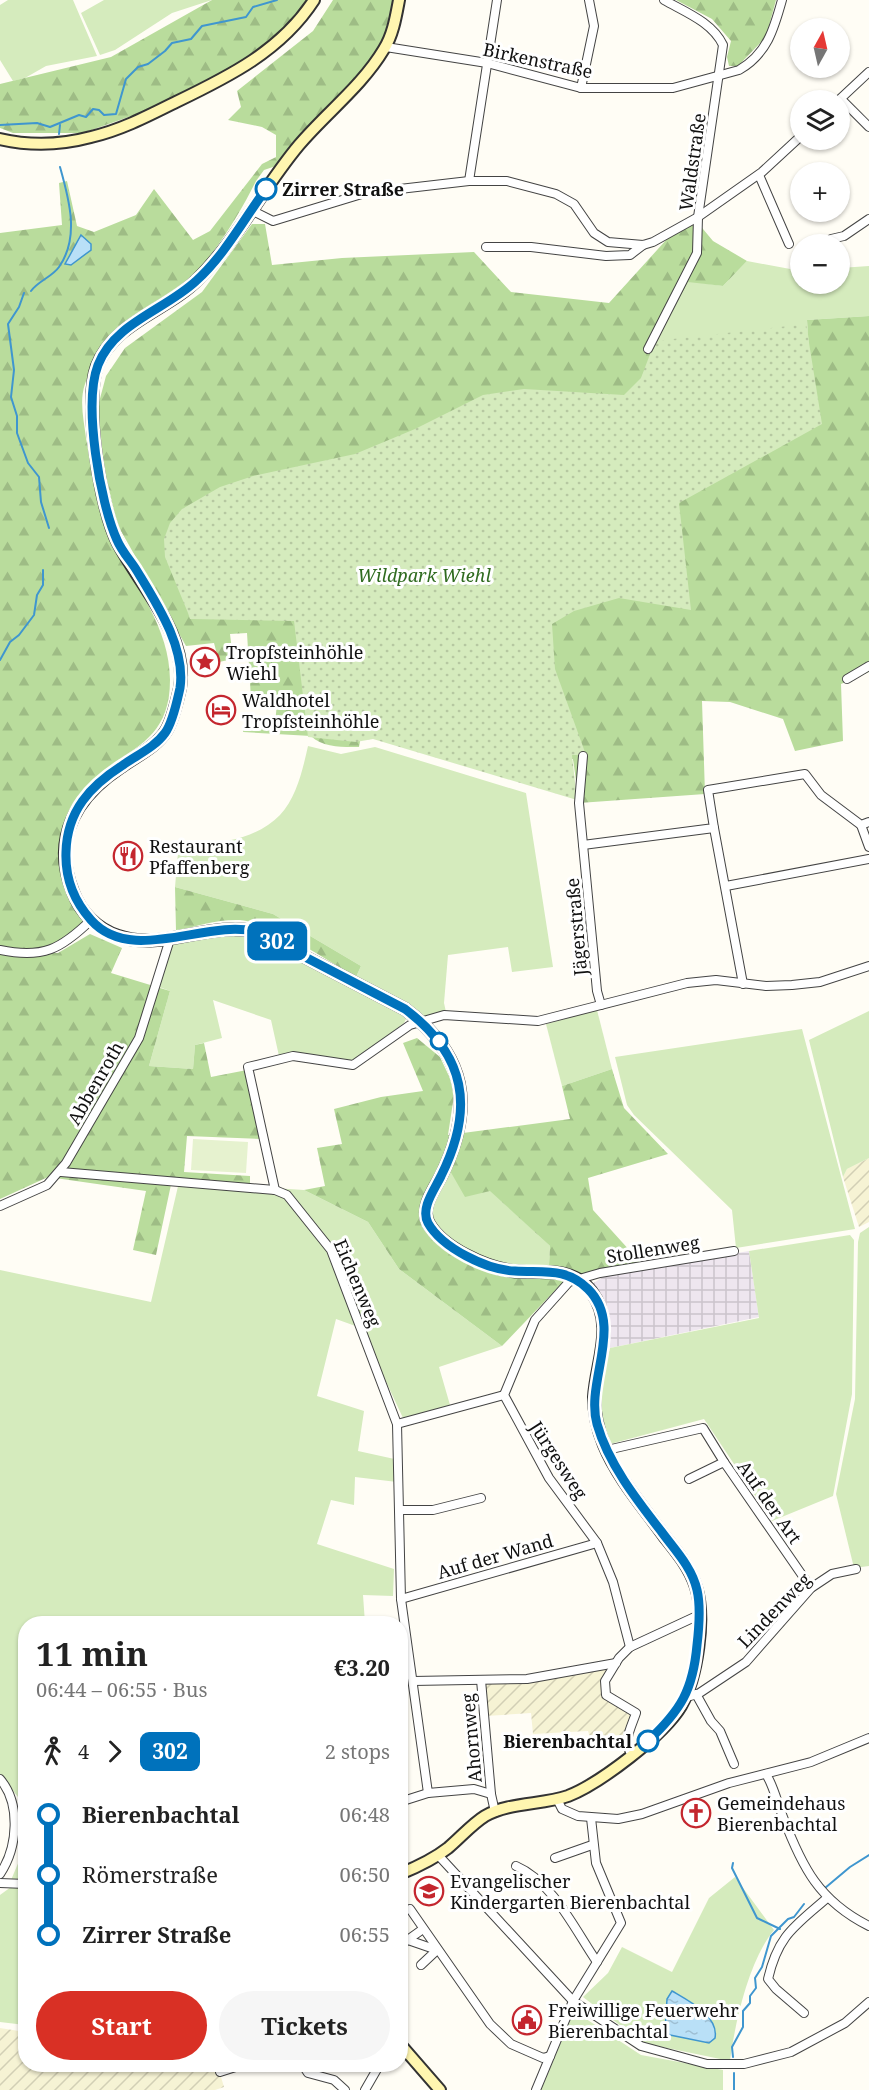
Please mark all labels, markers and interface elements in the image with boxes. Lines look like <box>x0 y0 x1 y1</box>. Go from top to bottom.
north arrow <box>790 18 850 78</box>
map controls <box>790 18 850 294</box>
street label: Birkenstraße <box>481 37 595 83</box>
button: layers <box>790 90 850 150</box>
street label: Waldstraße <box>673 112 711 212</box>
button: + <box>790 162 850 222</box>
place label: Zirrer Straße <box>282 177 404 201</box>
marker: Zirrer Straße <box>255 178 277 200</box>
button: − <box>790 234 850 294</box>
park label: Wildpark Wiehl <box>357 563 491 587</box>
place label: Tropfsteinhöhle Wiehl <box>226 640 364 685</box>
place icon: Tropfsteinhöhle Wiehl <box>189 646 221 678</box>
place label: Waldhotel Tropfsteinhöhle <box>242 688 380 733</box>
hotel icon: Waldhotel Tropfsteinhöhle <box>205 694 237 726</box>
place label: Restaurant Pfaffenberg <box>149 834 250 879</box>
restaurant icon: Restaurant Pfaffenberg <box>112 840 144 872</box>
street label: Jägerstraße <box>560 877 592 978</box>
line badge: 302 <box>242 922 312 960</box>
text: 302 <box>259 927 295 955</box>
unlabelled marker <box>430 1032 448 1050</box>
street label: Abbenroth <box>61 1037 129 1129</box>
street label: Stollenweg <box>605 1230 701 1268</box>
street label: Eichenweg <box>329 1235 387 1331</box>
street label: Jürgesweg <box>524 1415 593 1504</box>
street label: Auf der Art <box>733 1456 807 1548</box>
street label: Auf der Wand <box>434 1528 556 1584</box>
street label: Lindenweg <box>732 1567 816 1653</box>
text: 11 min <box>36 1631 148 1676</box>
text: €3.20 <box>334 1652 390 1682</box>
text: 06:44 – 06:55 · Bus <box>36 1676 207 1703</box>
street label: Ahornweg <box>455 1692 487 1784</box>
place label: Bierenbachtal <box>503 1729 633 1753</box>
marker: Bierenbachtal <box>637 1730 659 1752</box>
icon: walk <box>36 1735 69 1768</box>
icon: forward <box>98 1735 131 1768</box>
text: 302 <box>152 1737 188 1765</box>
text: 4 <box>78 1738 89 1765</box>
text: 2 stops <box>325 1738 390 1765</box>
place label: Gemeindehaus Bierenbachtal <box>717 1791 845 1836</box>
church icon: Gemeindehaus Bierenbachtal <box>680 1797 712 1829</box>
text: Bierenbachtal <box>82 1799 239 1829</box>
text: 06:48 <box>340 1801 390 1828</box>
text: Römerstraße <box>82 1859 218 1889</box>
text: 06:50 <box>340 1861 390 1888</box>
place label: Evangelischer Kindergarten Bierenbachtal <box>450 1869 691 1914</box>
school or university icon: Evangelischer Kindergarten Bierenbachtal <box>413 1875 445 1907</box>
text: Zirrer Straße <box>82 1919 231 1949</box>
text: 06:55 <box>340 1921 390 1948</box>
button: Start <box>36 1991 207 2060</box>
button: Tickets <box>219 1991 390 2060</box>
place label: Freiwillige Feuerwehr Bierenbachtal <box>548 1998 739 2043</box>
public building icon: Freiwillige Feuerwehr Bierenbachtal <box>511 2004 543 2036</box>

